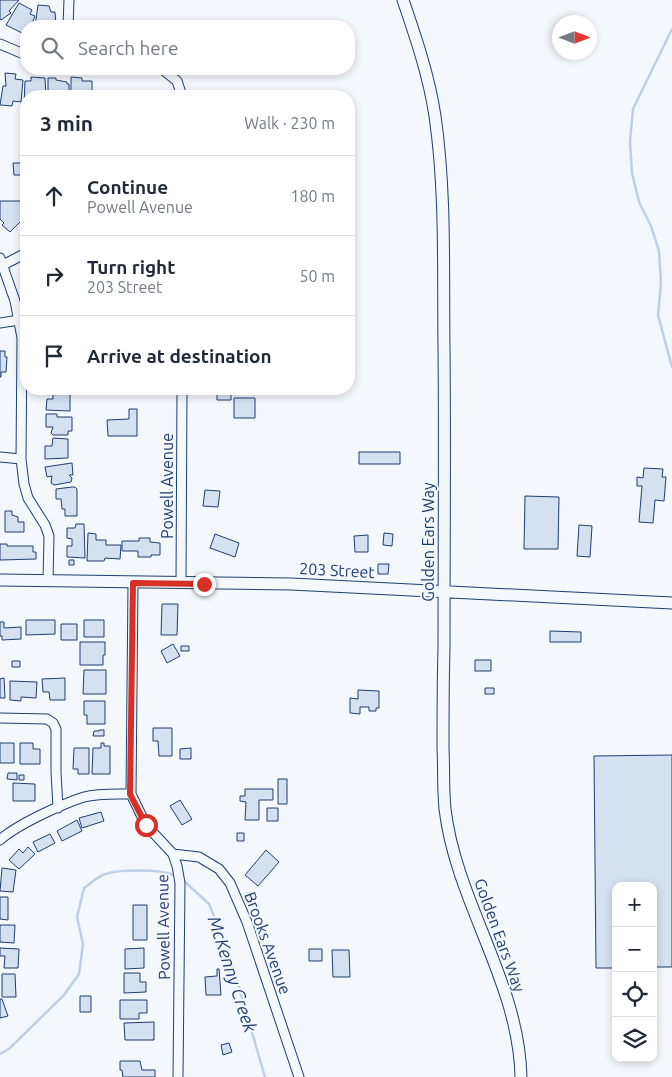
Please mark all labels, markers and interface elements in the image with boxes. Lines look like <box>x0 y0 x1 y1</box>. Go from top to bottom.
north arrow <box>552 15 597 60</box>
search box <box>20 20 355 75</box>
icon: search <box>38 34 66 62</box>
text: Search here <box>78 37 178 59</box>
text: 3 min <box>40 111 93 135</box>
text: Walk · 230 m <box>244 114 335 132</box>
text: Continue <box>87 176 168 198</box>
icon: ahead <box>40 182 68 210</box>
text: 180 m <box>290 187 335 205</box>
text: Powell Avenue <box>87 198 193 216</box>
text: Turn right <box>87 256 175 278</box>
icon: right <box>40 262 68 290</box>
text: 50 m <box>299 267 335 285</box>
text: 203 Street <box>87 278 162 296</box>
icon: arrive <box>40 342 68 370</box>
text: Arrive at destination <box>87 345 272 367</box>
street label: Powell Avenue <box>158 433 176 539</box>
street label: Golden Ears Way <box>419 482 437 602</box>
street label: 203 Street <box>299 559 376 581</box>
route end <box>193 573 216 596</box>
route start <box>135 814 158 837</box>
street label: Powell Avenue <box>153 874 173 980</box>
street label: Golden Ears Way <box>471 876 529 994</box>
map controls <box>612 882 657 1062</box>
button: + <box>612 882 657 927</box>
street label: Brooks Avenue <box>241 889 295 997</box>
water label: McKenny Creek <box>205 913 261 1035</box>
button: − <box>612 927 657 972</box>
button: locate <box>612 972 657 1017</box>
button: layers <box>612 1017 657 1062</box>

